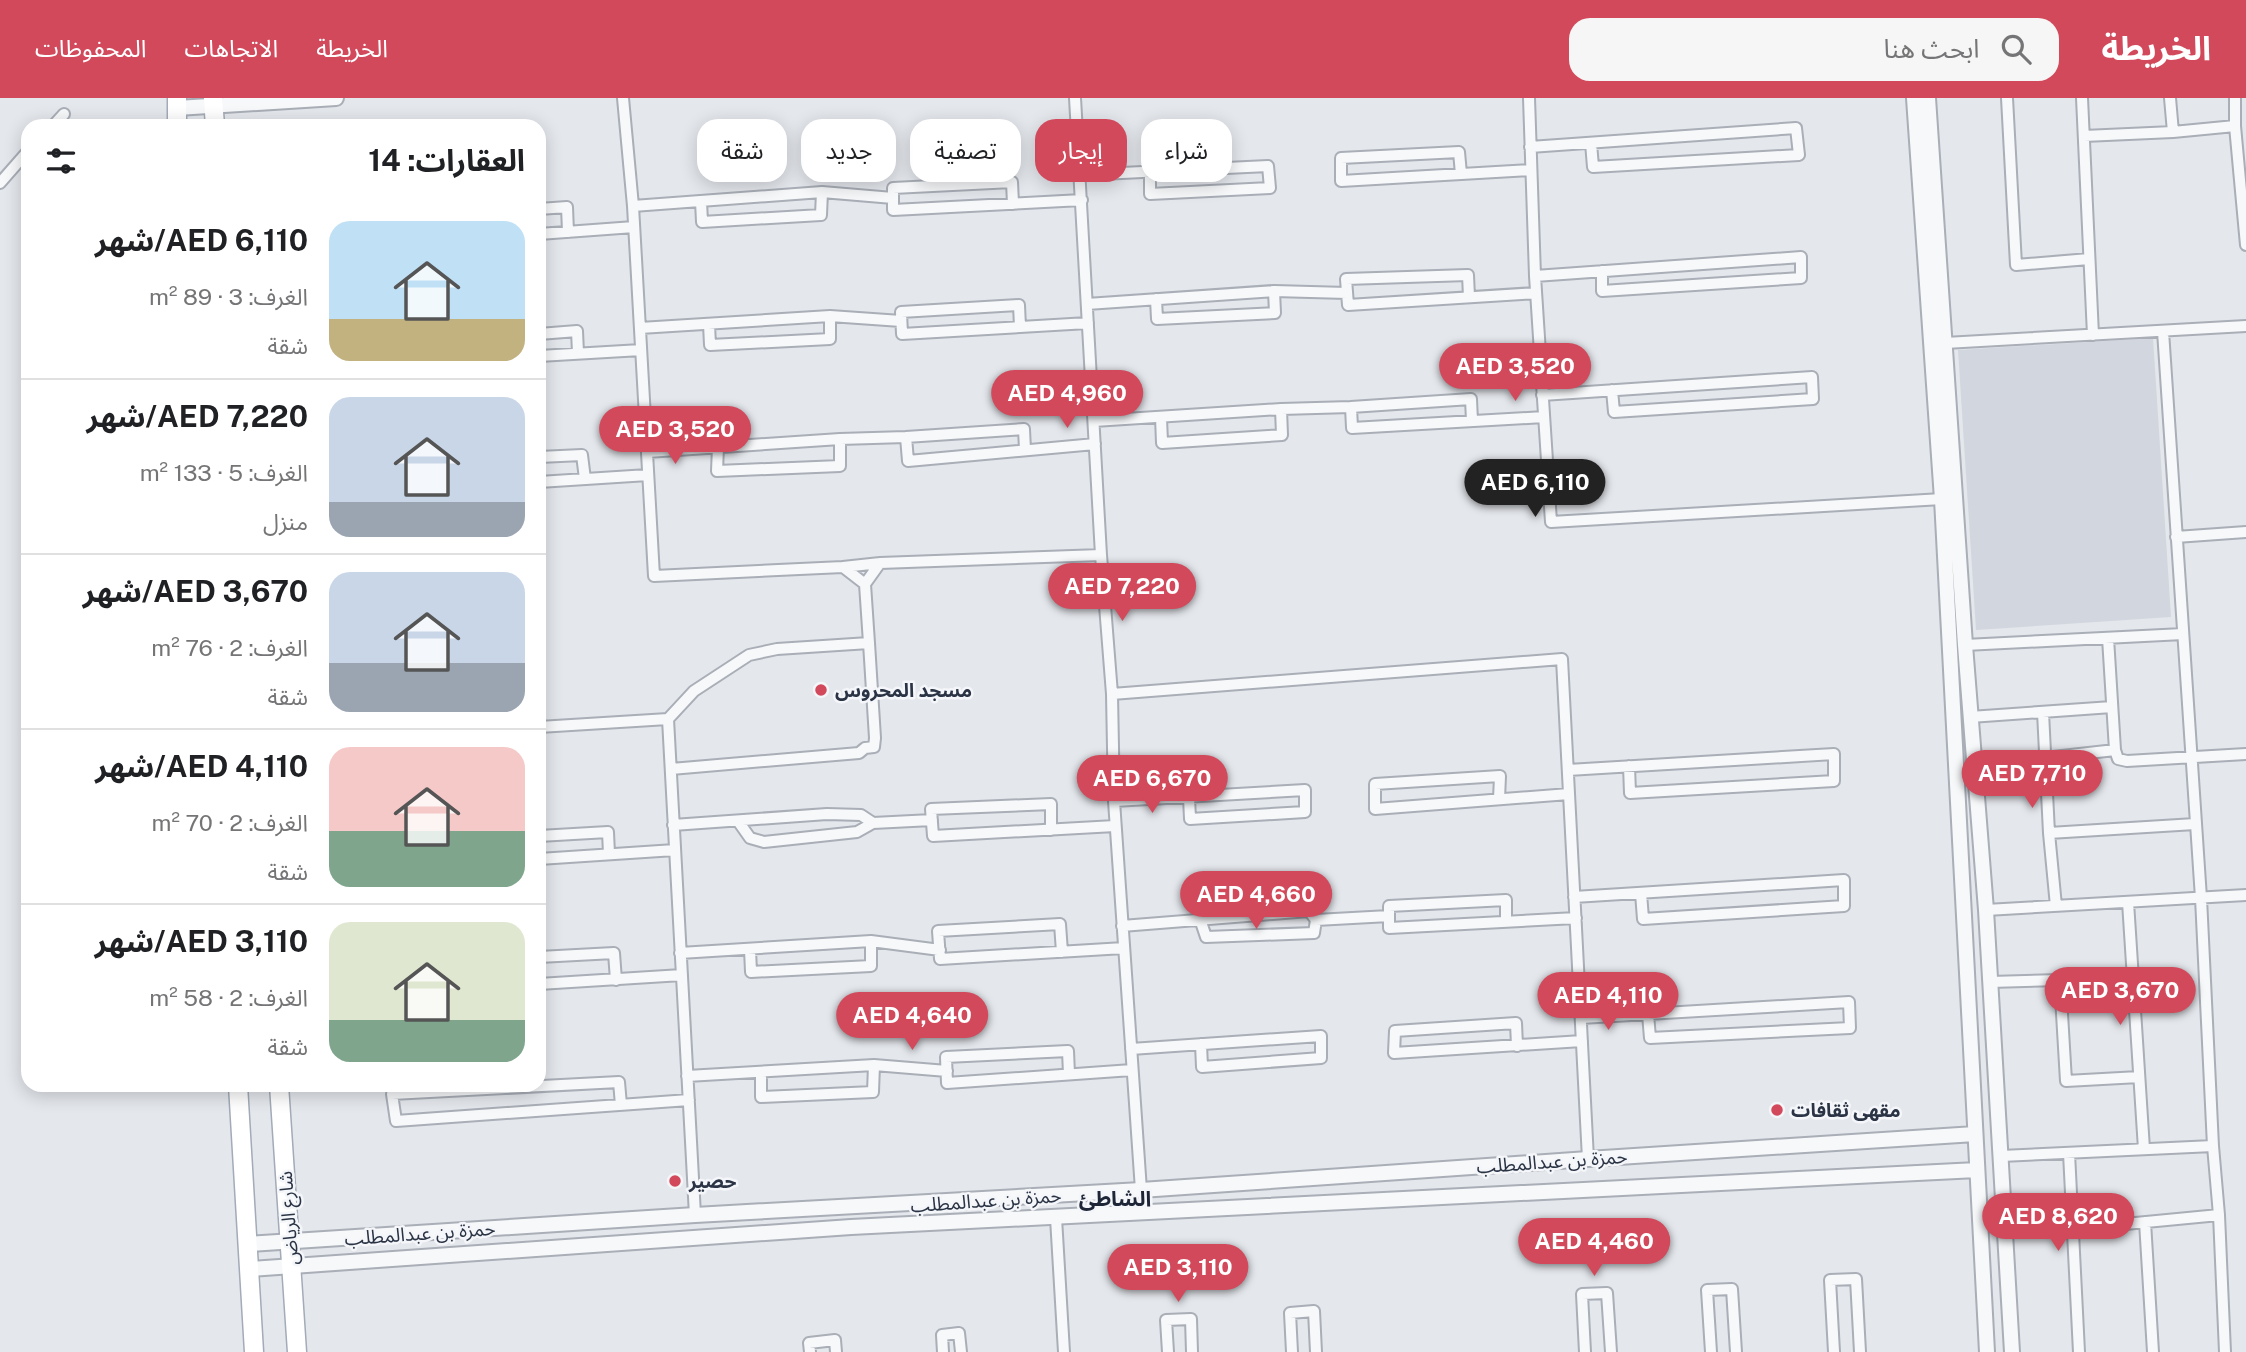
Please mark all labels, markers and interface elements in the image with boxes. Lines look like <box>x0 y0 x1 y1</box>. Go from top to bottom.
search box <box>1569 18 2059 81</box>
text: الخريطة <box>2101 29 2211 67</box>
icon: search <box>1997 30 2035 68</box>
text: ابحث هنا <box>1884 33 1979 64</box>
text: المحفوظات <box>35 34 146 62</box>
text: الاتجاهات <box>184 34 278 62</box>
text: الخريطة <box>316 34 388 62</box>
chip: شقة <box>697 119 787 182</box>
chip: جديد <box>801 119 896 182</box>
chip: تصفية <box>910 119 1021 182</box>
chip: إيجار <box>1035 119 1127 182</box>
chip: شراء <box>1141 119 1232 182</box>
icon: filters <box>42 142 80 180</box>
text: العقارات: 14 <box>368 142 525 178</box>
text: AED 6,110/شهر <box>95 222 308 258</box>
icon: home <box>385 249 469 333</box>
text: الغرف: 3 · 89 m² <box>149 283 308 310</box>
text: شقة <box>267 332 308 359</box>
pin: AED 3,520 <box>1435 344 1595 403</box>
text: AED 3,520 <box>1455 352 1575 379</box>
pin: AED 4,960 <box>987 370 1147 430</box>
text: AED 4,960 <box>1007 379 1127 406</box>
text: AED 7,220/شهر <box>86 398 308 434</box>
pin: AED 3,520 <box>595 406 755 466</box>
text: AED 3,520 <box>615 415 735 442</box>
icon: home <box>385 425 469 509</box>
text: الغرف: 5 · 133 m² <box>140 459 308 486</box>
pin: AED 6,110 <box>1455 460 1615 519</box>
text: AED 6,110 <box>1480 468 1590 495</box>
text: منزل <box>263 508 308 535</box>
pin: AED 7,220 <box>1042 564 1202 623</box>
text: AED 7,220 <box>1064 572 1180 599</box>
text: AED 3,670/شهر <box>83 573 308 609</box>
icon: home <box>385 600 469 684</box>
text: الغرف: 2 · 76 m² <box>151 634 308 661</box>
place label: مسجد المحروس <box>835 679 972 702</box>
marker: مسجد المحروس <box>813 682 829 698</box>
text: شقة <box>267 683 308 710</box>
text: AED 4,110/شهر <box>95 748 308 784</box>
pin: AED 7,710 <box>1952 750 2112 810</box>
pin: AED 6,670 <box>1072 756 1232 815</box>
text: AED 7,710 <box>1978 759 2086 786</box>
text: AED 6,670 <box>1093 764 1211 791</box>
icon: home <box>385 775 469 859</box>
text: الغرف: 2 · 70 m² <box>152 809 308 836</box>
text: شقة <box>267 858 308 885</box>
pin: AED 4,660 <box>1176 872 1336 931</box>
text: AED 4,660 <box>1196 880 1316 907</box>
text: AED 3,110/شهر <box>95 923 308 959</box>
icon: home <box>385 950 469 1034</box>
pin: AED 3,670 <box>2040 968 2200 1027</box>
pin: AED 4,110 <box>1528 972 1688 1032</box>
text: AED 3,670 <box>2061 976 2179 1003</box>
text: AED 4,110 <box>1553 981 1663 1008</box>
text: الغرف: 2 · 58 m² <box>149 984 308 1011</box>
pin: AED 4,640 <box>832 992 992 1052</box>
text: AED 4,640 <box>852 1001 972 1028</box>
text: شقة <box>267 1033 308 1060</box>
place label: مقهى ثقافات <box>1791 1099 1900 1121</box>
marker: مقهى ثقافات <box>1769 1102 1785 1118</box>
street label: حمزة بن عبدالمطلب <box>1476 1145 1628 1178</box>
street label: شارع الرياض <box>274 1170 305 1266</box>
place label: حصير <box>688 1170 736 1193</box>
marker: حصير <box>667 1173 683 1189</box>
street label: حمزة بن عبدالمطلب <box>910 1184 1062 1217</box>
district label: الشاطئ <box>1079 1186 1151 1211</box>
pin: AED 8,620 <box>1978 1194 2138 1253</box>
text: AED 8,620 <box>1998 1202 2118 1229</box>
street label: حمزة بن عبدالمطلب <box>344 1217 496 1250</box>
pin: AED 4,460 <box>1514 1218 1674 1278</box>
text: AED 4,460 <box>1534 1227 1654 1254</box>
pin: AED 3,110 <box>1098 1244 1258 1304</box>
text: AED 3,110 <box>1123 1253 1233 1280</box>

